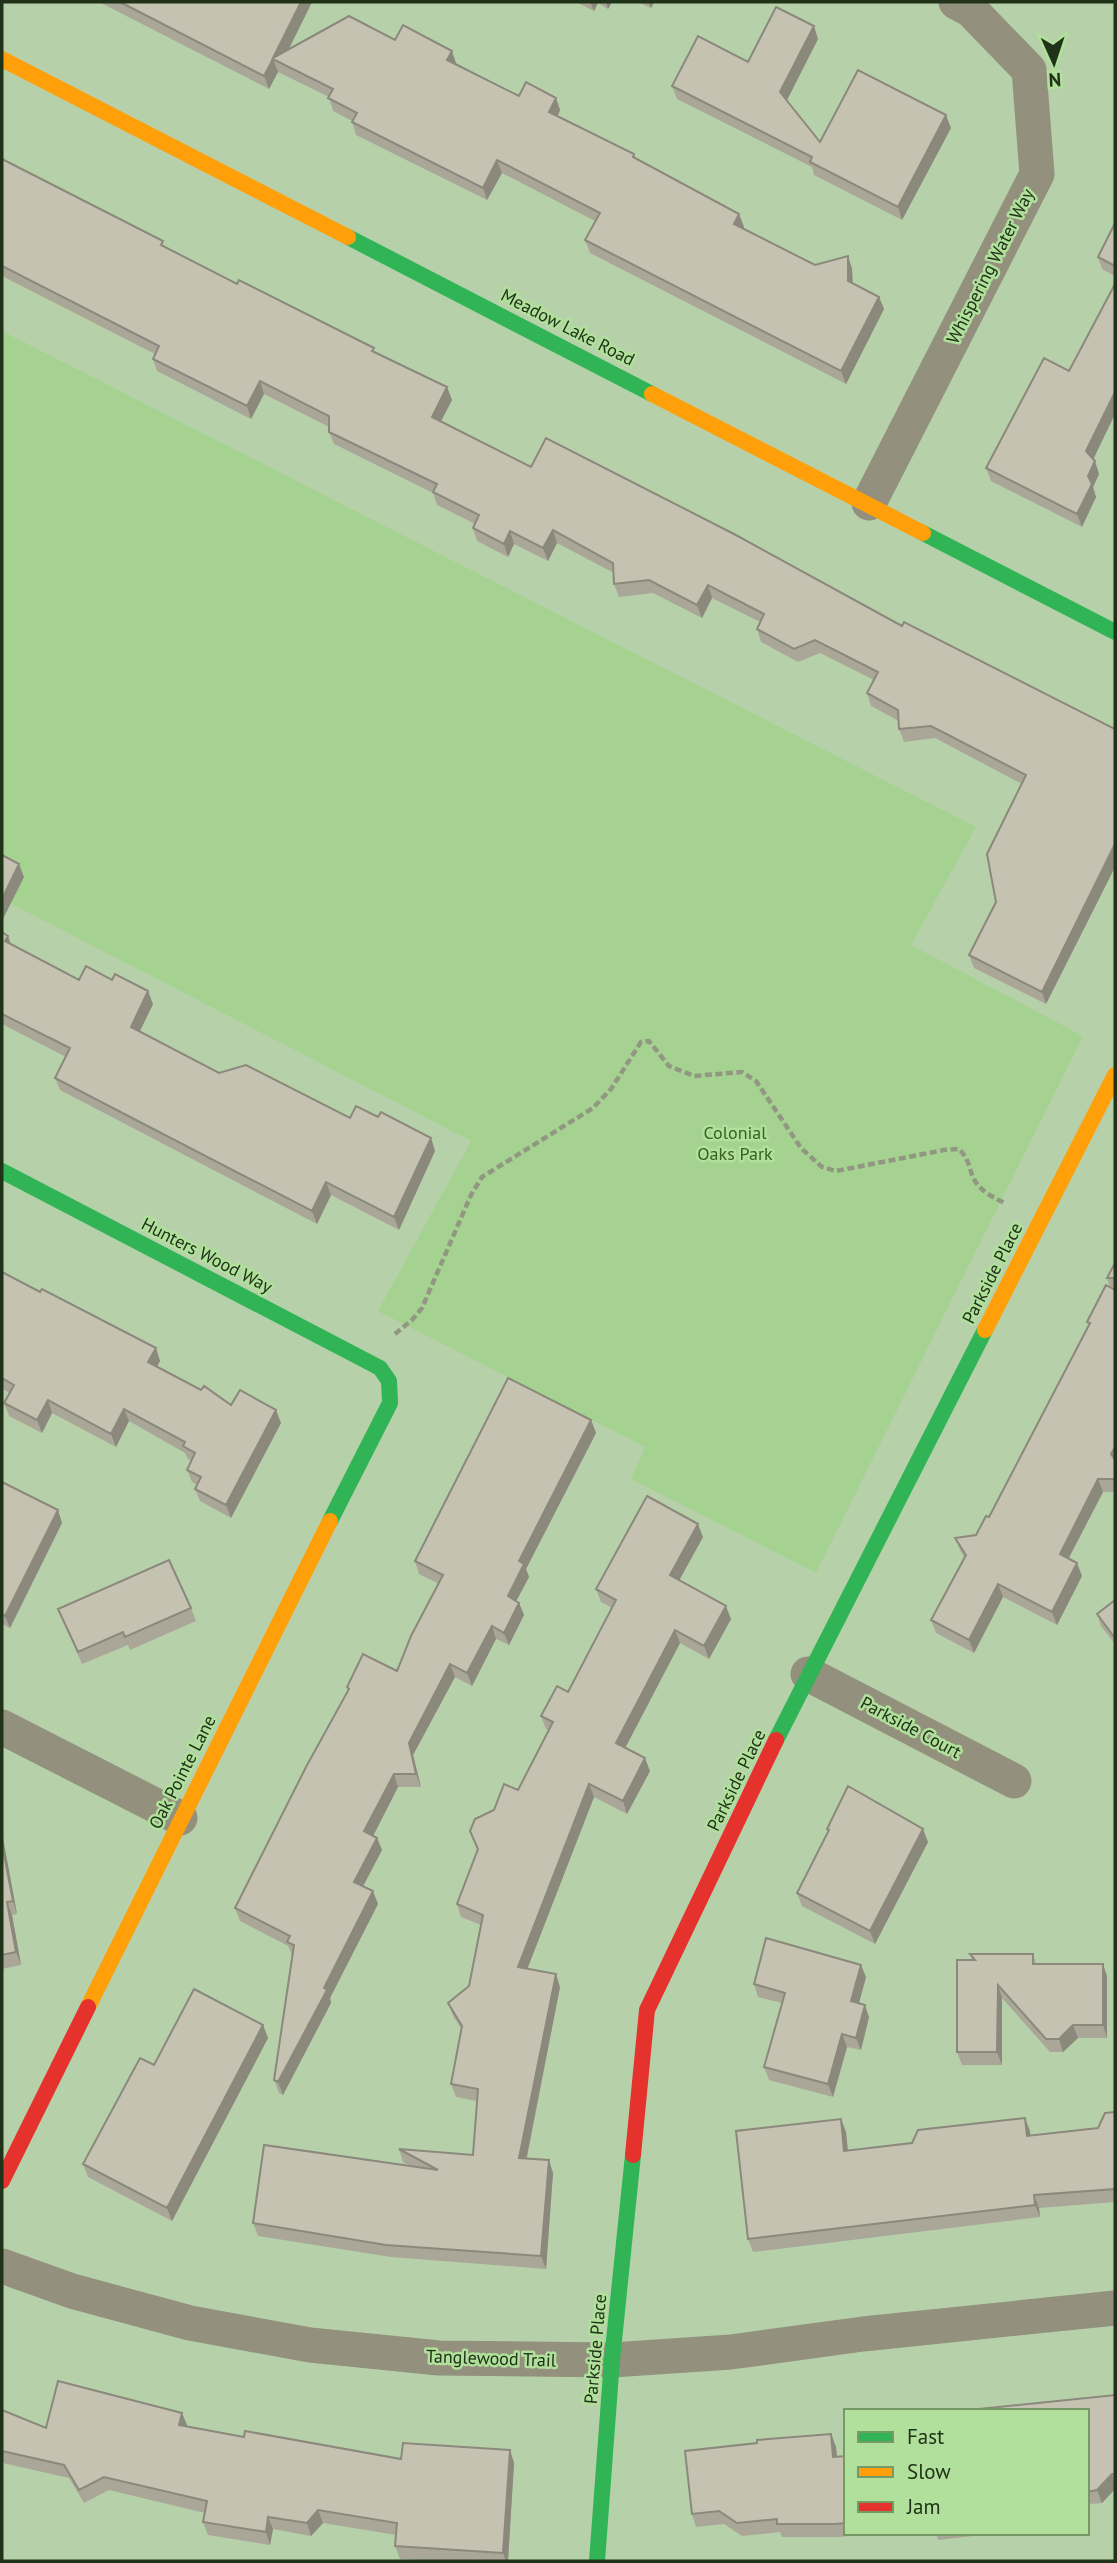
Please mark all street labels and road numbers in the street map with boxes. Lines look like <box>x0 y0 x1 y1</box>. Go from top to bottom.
street label: Whispering Water Way <box>941 184 1039 347</box>
street label: Meadow Lake Road <box>497 283 639 371</box>
street label: Hunters Wood Way <box>138 1212 277 1298</box>
street label: Parkside Place <box>957 1219 1027 1327</box>
street label: Parkside Court <box>857 1691 965 1763</box>
street label: Oak Pointe Lane <box>143 1711 221 1833</box>
street label: Parkside Place <box>702 1725 770 1835</box>
street label: Parkside Place <box>579 2293 611 2405</box>
street label: Tanglewood Trail <box>426 2344 557 2372</box>

